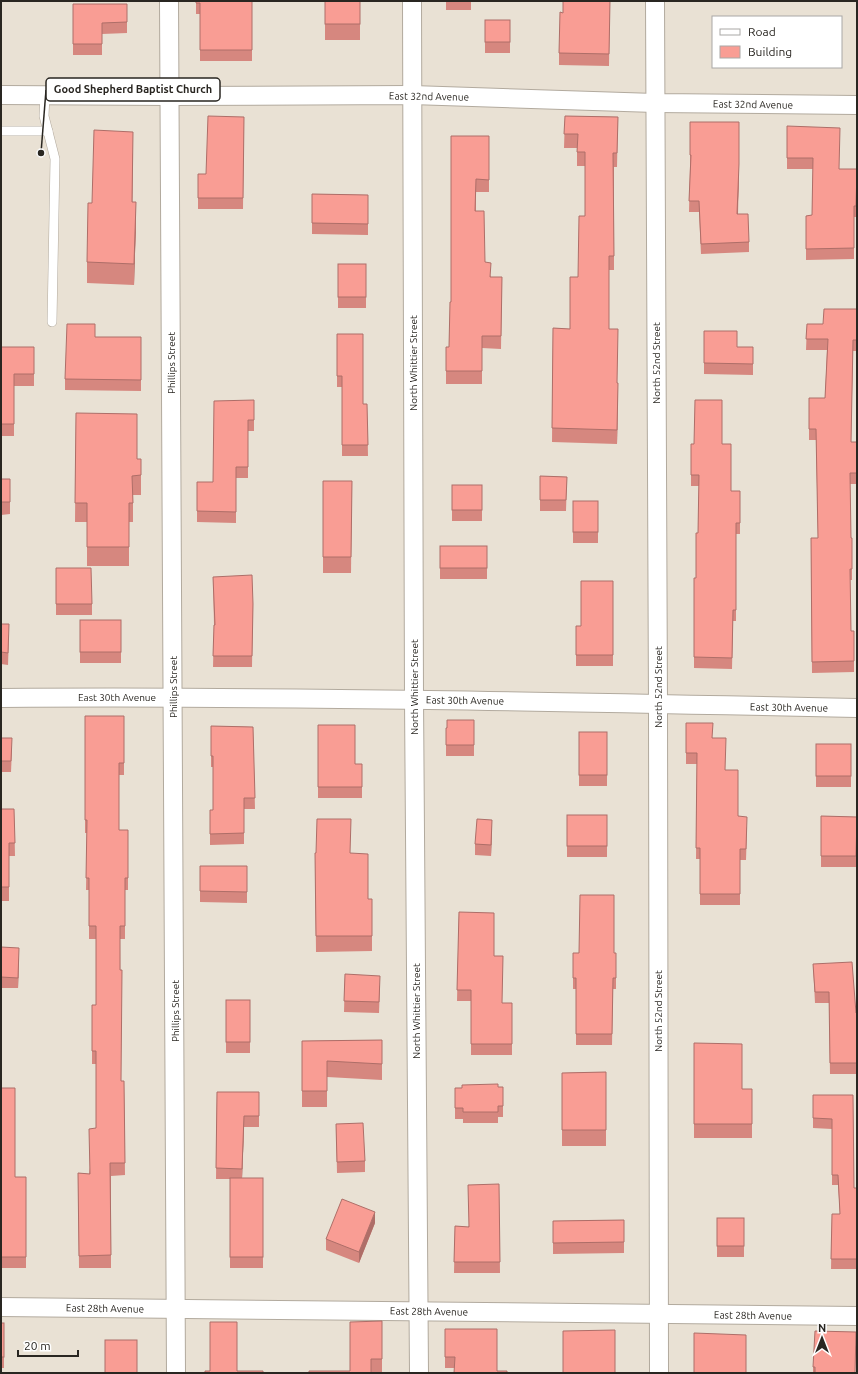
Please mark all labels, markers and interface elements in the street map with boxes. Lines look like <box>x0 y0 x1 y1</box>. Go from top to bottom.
legend <box>712 16 842 68</box>
text: Road <box>748 25 776 38</box>
text: Building <box>748 45 792 58</box>
callout: Good Shepherd Baptist Church <box>46 78 220 101</box>
text: Good Shepherd Baptist Church <box>54 83 212 95</box>
street label: East 32nd Avenue <box>389 90 469 103</box>
street label: East 32nd Avenue <box>713 98 793 111</box>
street label: North Whittier Street <box>408 315 419 411</box>
street label: North 52nd Street <box>651 322 662 404</box>
street label: Phillips Street <box>166 332 177 394</box>
street label: North Whittier Street <box>409 639 420 735</box>
street label: North 52nd Street <box>653 646 664 728</box>
street label: Phillips Street <box>168 656 179 718</box>
street label: East 30th Avenue <box>78 692 156 703</box>
street label: East 30th Avenue <box>426 694 504 707</box>
street label: East 30th Avenue <box>750 701 828 714</box>
street label: North Whittier Street <box>411 963 422 1059</box>
street label: North 52nd Street <box>653 970 664 1052</box>
street label: Phillips Street <box>170 980 181 1042</box>
street label: East 28th Avenue <box>66 1302 144 1315</box>
street label: East 28th Avenue <box>390 1305 468 1318</box>
street label: East 28th Avenue <box>714 1309 792 1322</box>
north arrow <box>802 1318 842 1358</box>
text: N <box>818 1322 826 1334</box>
scale bar <box>18 1332 78 1358</box>
text: 20 m <box>24 1339 51 1352</box>

